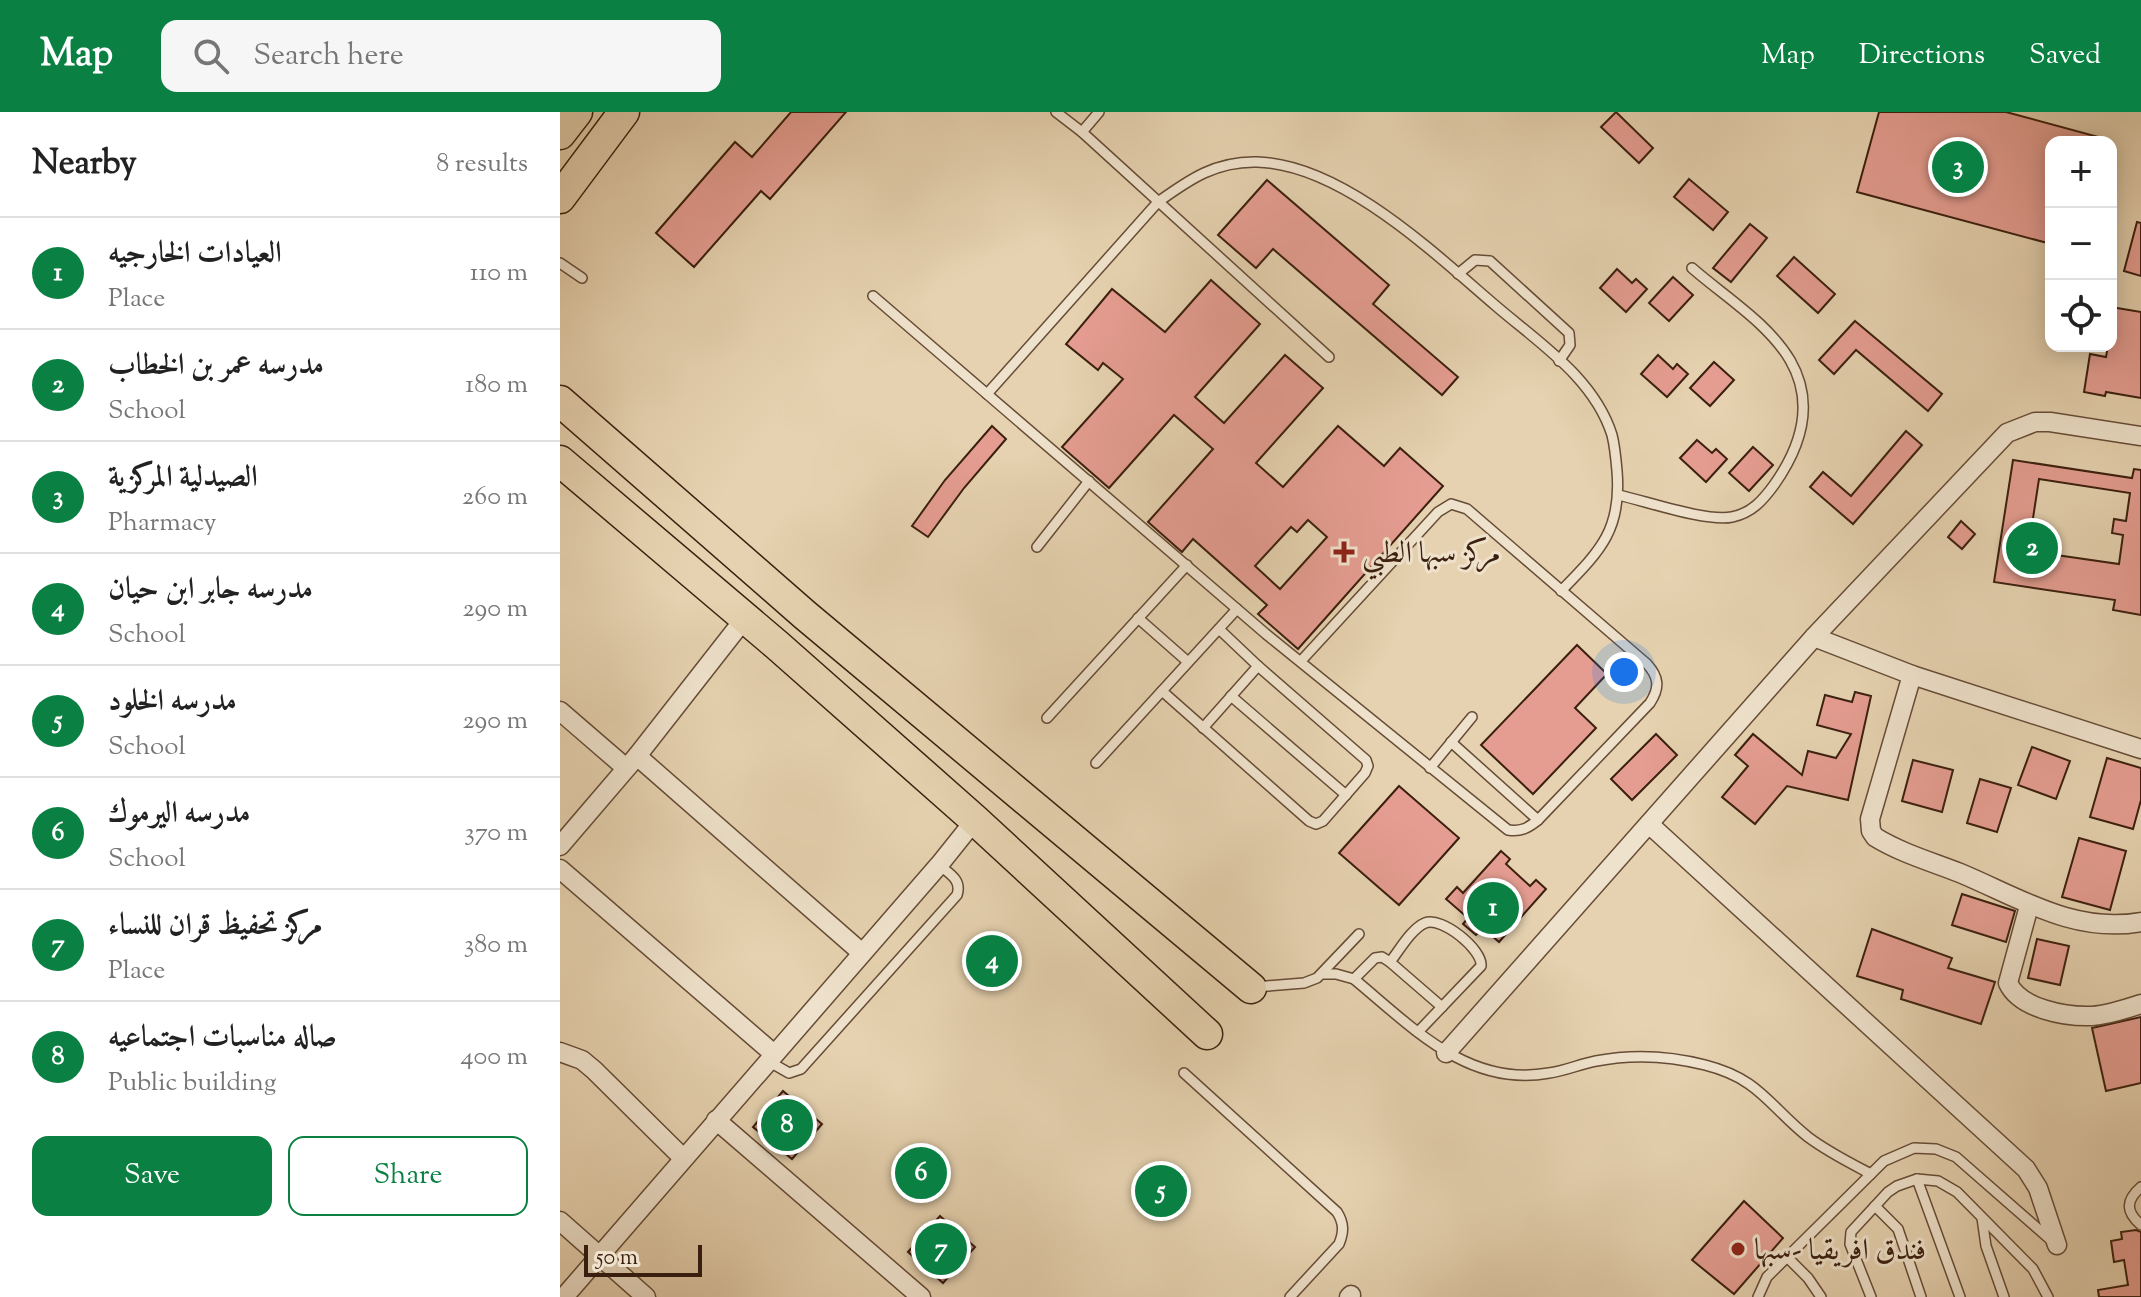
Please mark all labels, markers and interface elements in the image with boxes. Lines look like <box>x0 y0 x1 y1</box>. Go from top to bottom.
search box <box>161 20 721 92</box>
text: Map <box>40 29 113 83</box>
icon: search <box>189 34 233 78</box>
text: Search here <box>253 35 404 78</box>
text: Map <box>1761 36 1815 76</box>
text: Directions <box>1859 36 1985 76</box>
text: Saved <box>2029 36 2101 76</box>
map controls <box>2045 136 2117 352</box>
button: + <box>2045 136 2117 208</box>
pin: 3 <box>1932 137 1984 197</box>
text: Nearby <box>32 140 137 189</box>
text: 8 results <box>436 146 528 183</box>
button: − <box>2045 208 2117 280</box>
text: العيادات الخارجيه <box>108 233 282 276</box>
text: 1 <box>54 255 62 292</box>
text: 110 m <box>470 255 528 292</box>
button: locate <box>2045 280 2117 352</box>
text: Place <box>108 281 165 318</box>
text: مدرسه عمر بن الخطاب <box>108 345 324 388</box>
text: 2 <box>52 367 64 404</box>
text: 180 m <box>465 367 528 404</box>
text: School <box>108 393 186 430</box>
text: الصيدلية المركزية <box>108 457 258 500</box>
text: 3 <box>53 479 63 516</box>
text: 260 m <box>462 479 528 516</box>
text: Pharmacy <box>108 505 216 542</box>
pin: 2 <box>2006 518 2058 578</box>
place label: مركز سبها الطبي <box>1362 533 1501 580</box>
marker: مركز سبها الطبي <box>1333 541 1355 563</box>
text: مدرسه جابر ابن حيان <box>108 569 313 612</box>
text: 4 <box>51 591 65 628</box>
text: 290 m <box>462 591 528 628</box>
text: School <box>108 617 186 654</box>
your location <box>1604 652 1644 692</box>
text: مدرسه الخلود <box>108 681 237 724</box>
text: 5 <box>54 703 62 740</box>
text: 290 m <box>462 703 528 740</box>
text: School <box>108 729 186 766</box>
text: مدرسه اليرموك <box>108 793 251 836</box>
text: 6 <box>52 815 64 852</box>
text: 370 m <box>464 815 528 852</box>
text: School <box>108 841 186 878</box>
pin: 1 <box>1467 878 1519 938</box>
text: مركز تحفيظ قران للنساء <box>108 905 322 948</box>
text: 7 <box>51 927 65 964</box>
text: 380 m <box>464 927 528 964</box>
pin: 4 <box>966 931 1018 991</box>
text: Place <box>108 953 165 990</box>
text: صاله مناسبات اجتماعيه <box>108 1017 337 1060</box>
text: 8 <box>51 1039 65 1076</box>
text: 400 m <box>461 1039 528 1076</box>
text: Public building <box>108 1065 276 1102</box>
pin: 8 <box>761 1095 813 1155</box>
button: Save <box>32 1136 272 1216</box>
button: Share <box>288 1136 528 1216</box>
pin: 6 <box>895 1143 947 1203</box>
pin: 5 <box>1135 1161 1187 1221</box>
pin: 7 <box>915 1219 967 1279</box>
place label: فندق افريقيا -سبها <box>1754 1230 1926 1273</box>
marker: فندق افريقيا -سبها <box>1729 1240 1747 1258</box>
scale bar <box>584 1241 702 1277</box>
text: 50 m <box>596 1243 638 1275</box>

